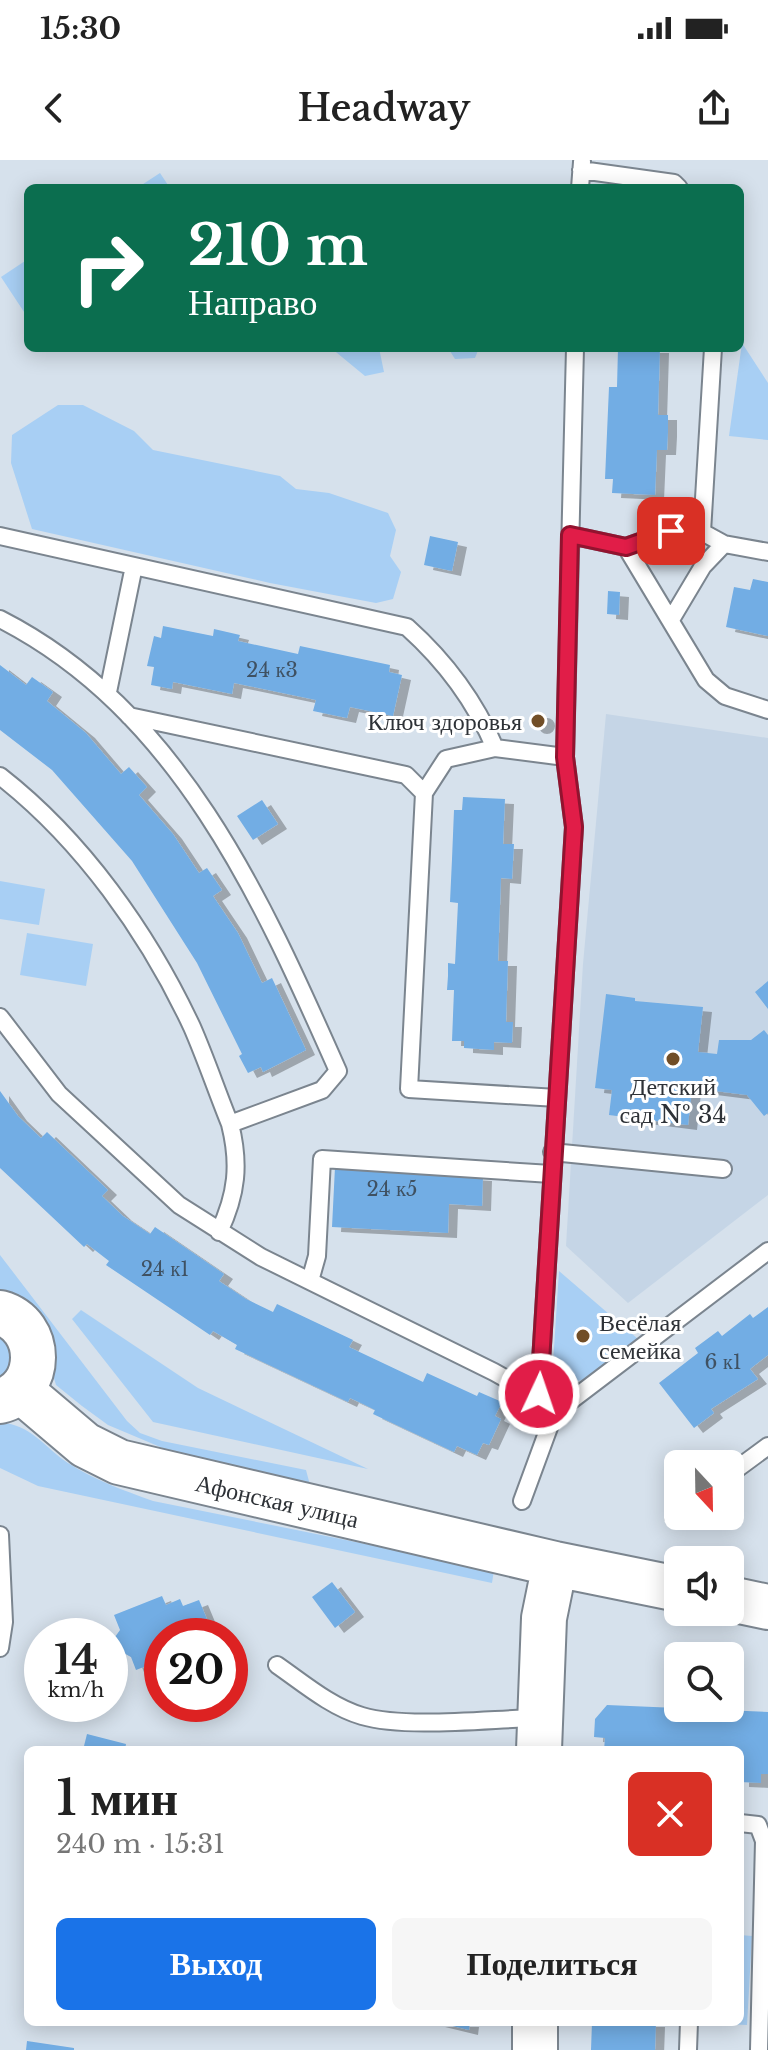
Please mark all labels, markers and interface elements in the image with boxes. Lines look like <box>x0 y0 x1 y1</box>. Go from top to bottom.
text: 15:30 <box>40 10 121 47</box>
icon: back <box>32 86 76 130</box>
text: Headway <box>298 86 470 131</box>
icon: share <box>692 86 736 130</box>
text: 210 m <box>188 211 368 280</box>
icon: right <box>56 216 160 320</box>
text: Направо <box>188 280 318 325</box>
pin <box>637 497 705 565</box>
icon: arrive <box>649 509 693 553</box>
house number: 24 к3 <box>246 658 298 682</box>
place label: Ключ здоровья <box>367 707 522 736</box>
marker: Ключ здоровья <box>529 712 547 730</box>
marker: Детский сад № 34 <box>664 1050 682 1068</box>
place label: Детский сад № 34 <box>619 1072 727 1129</box>
house number: 24 к5 <box>367 1177 417 1201</box>
house number: 24 к1 <box>141 1257 189 1281</box>
place label: Весёлая семейка <box>599 1308 682 1365</box>
marker: Весёлая семейка <box>574 1327 592 1345</box>
house number: 6 к1 <box>704 1350 742 1374</box>
position arrow <box>497 1352 581 1436</box>
north arrow <box>664 1450 744 1530</box>
map controls <box>664 1450 744 1722</box>
street label: Афонская улица <box>193 1468 362 1534</box>
button: sound <box>664 1546 744 1626</box>
speed limit sign: 20 <box>144 1618 248 1722</box>
text: 14 <box>54 1635 98 1685</box>
button: search <box>664 1642 744 1722</box>
text: km/h <box>48 1678 104 1702</box>
text: 1 мин <box>56 1768 178 1828</box>
button: close <box>628 1772 712 1856</box>
text: 240 m · 15:31 <box>56 1828 225 1860</box>
button: Выход <box>56 1918 376 2010</box>
button: Поделиться <box>392 1918 712 2010</box>

